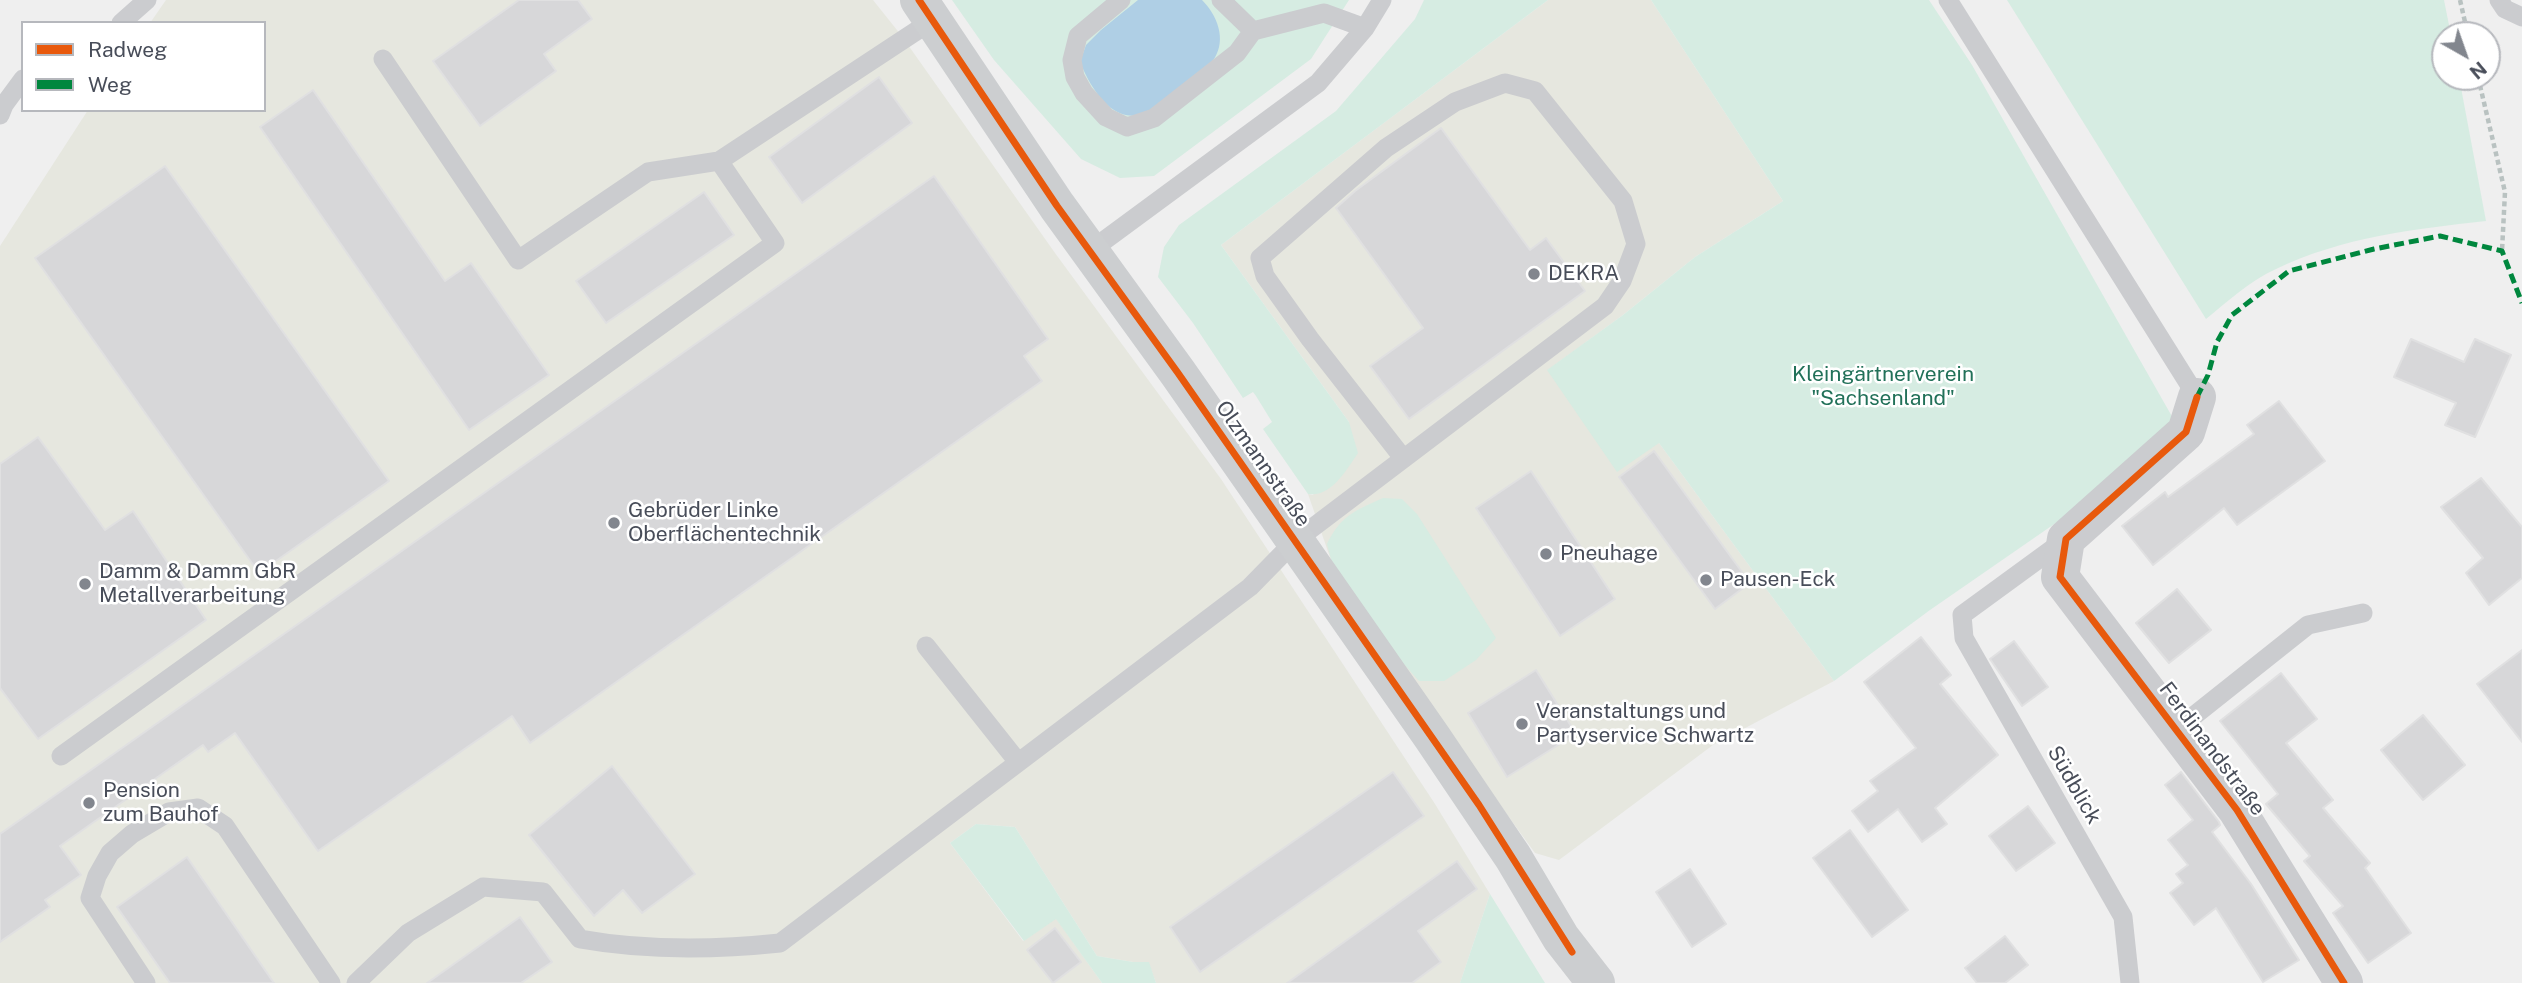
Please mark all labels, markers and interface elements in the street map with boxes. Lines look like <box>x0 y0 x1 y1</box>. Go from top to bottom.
legend <box>21 21 266 112</box>
north arrow <box>2431 21 2501 91</box>
text: Radweg <box>88 37 167 62</box>
text: N <box>2465 57 2491 84</box>
text: Weg <box>88 72 132 97</box>
place label: DEKRA <box>1548 261 1619 287</box>
marker: DEKRA <box>1526 266 1542 282</box>
park label: Kleingärtnerverein "Sachsenland" <box>1792 362 1974 412</box>
street label: Olzmannstraße <box>1210 396 1316 532</box>
place label: Gebrüder Linke Oberflächentechnik <box>628 498 821 548</box>
marker: Gebrüder Linke Oberflächentechnik <box>606 515 622 531</box>
place label: Pneuhage <box>1560 541 1658 567</box>
marker: Pneuhage <box>1538 546 1554 562</box>
place label: Damm & Damm GbR Metallverarbeitung <box>99 559 296 609</box>
place label: Pausen-Eck <box>1720 567 1835 593</box>
marker: Pausen-Eck <box>1698 572 1714 588</box>
marker: Damm & Damm GbR Metallverarbeitung <box>77 576 93 592</box>
street label: Ferdinandstraße <box>2154 677 2270 821</box>
place label: Veranstaltungs und Partyservice Schwartz <box>1536 699 1754 749</box>
marker: Veranstaltungs und Partyservice Schwartz <box>1514 716 1530 732</box>
street label: Südblick <box>2042 741 2106 829</box>
place label: Pension zum Bauhof <box>103 778 219 828</box>
marker: Pension zum Bauhof <box>81 795 97 811</box>

